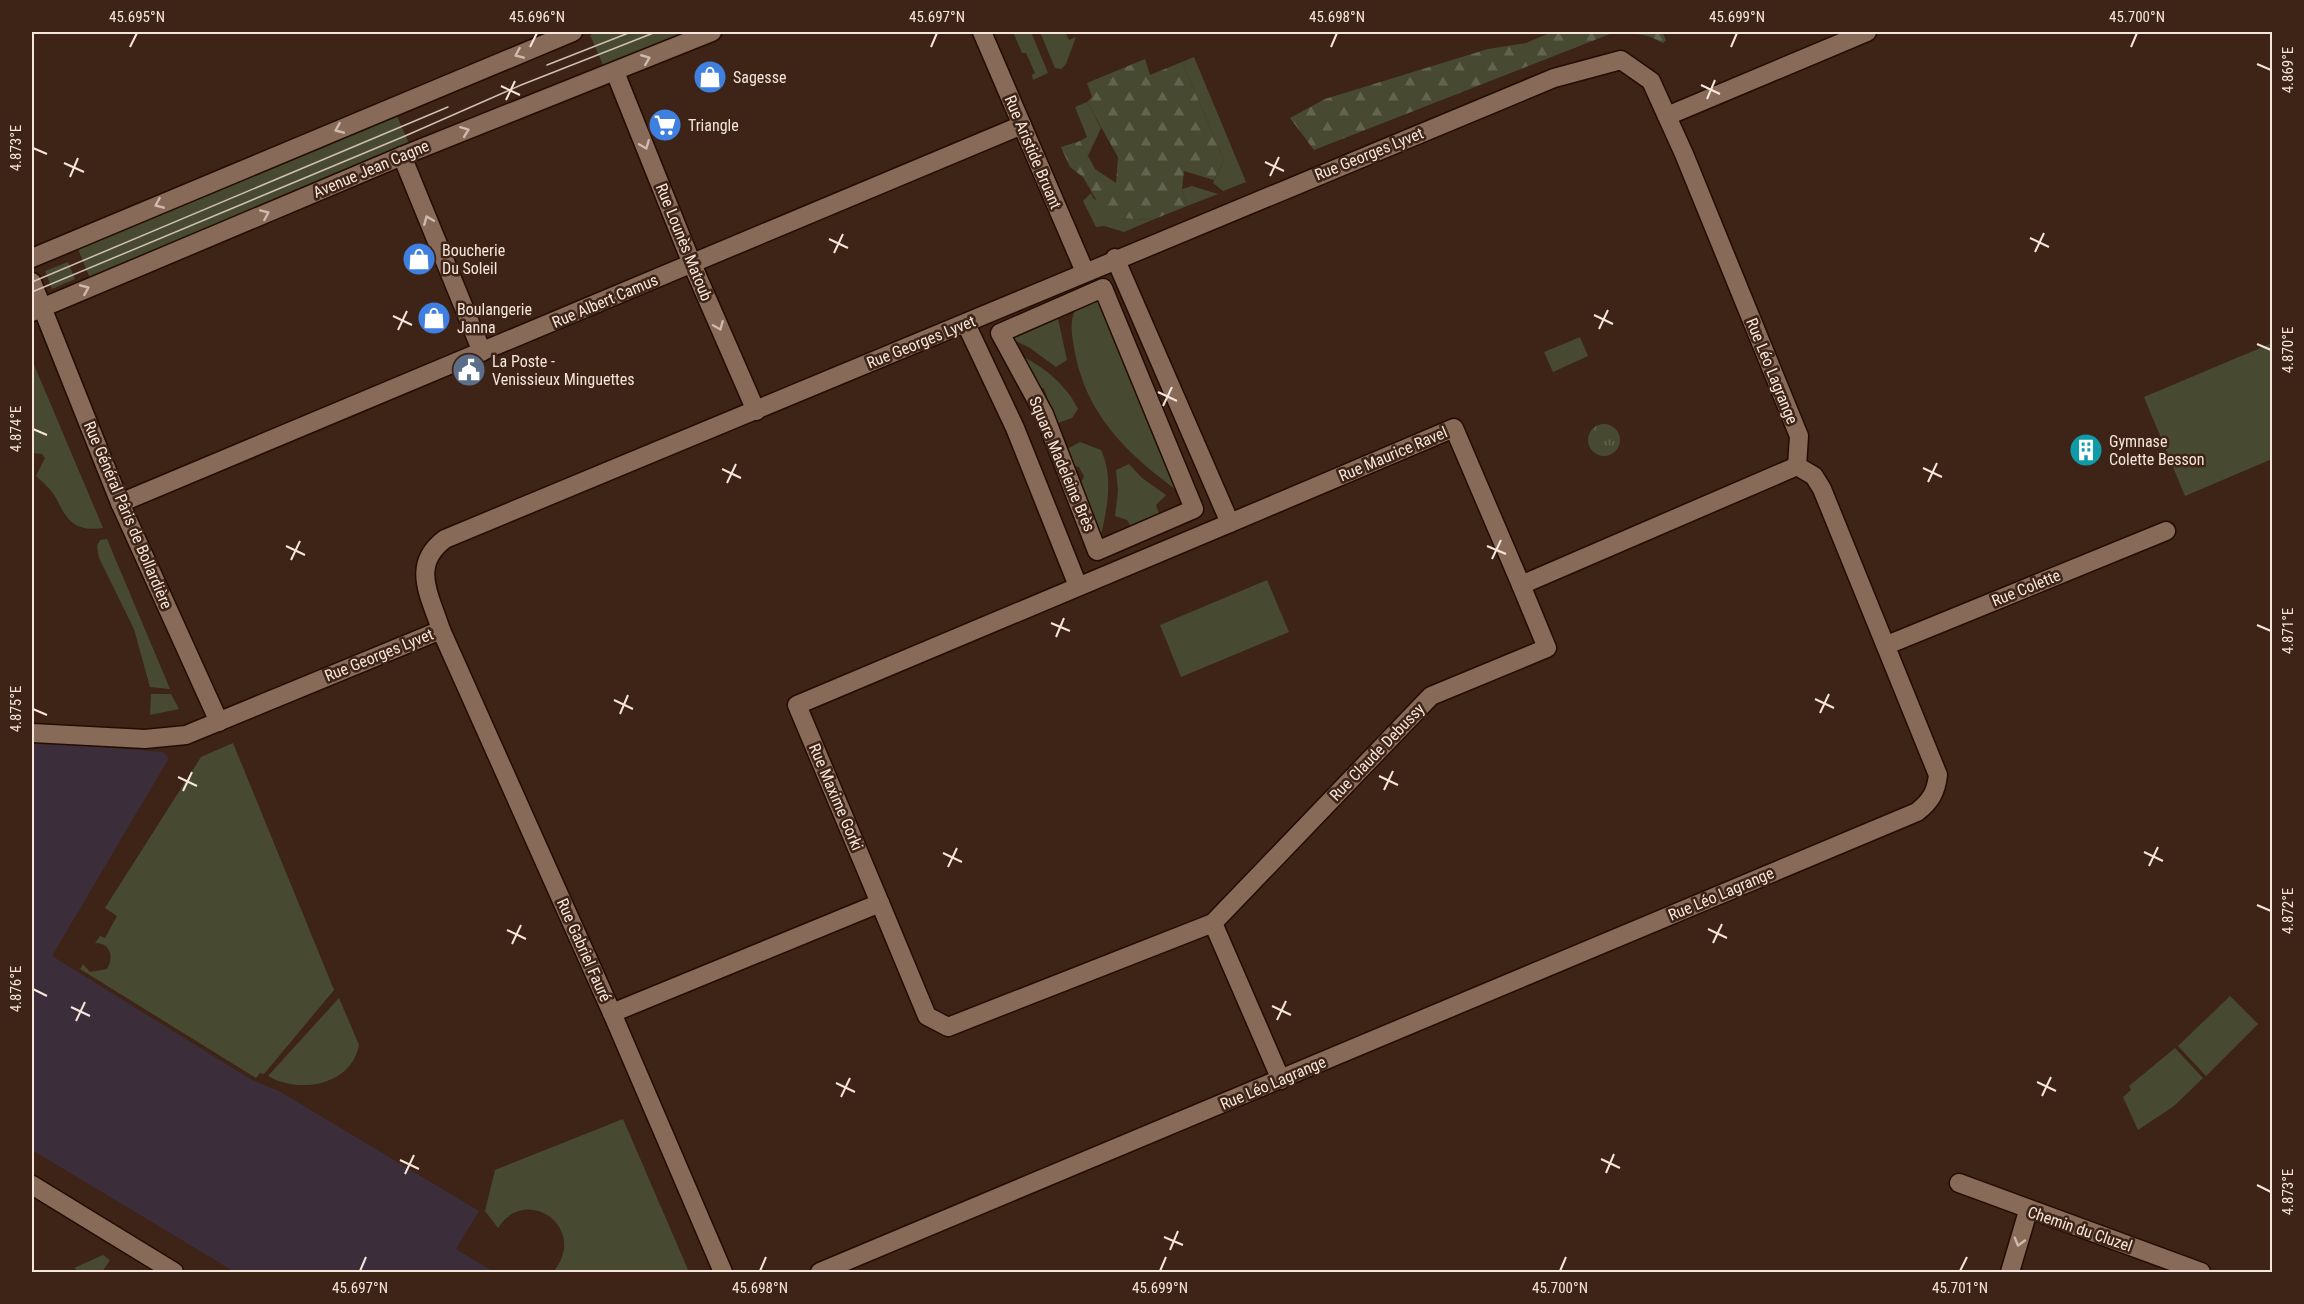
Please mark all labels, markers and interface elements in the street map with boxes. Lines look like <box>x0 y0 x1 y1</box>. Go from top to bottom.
text: 45.695°N <box>109 8 165 26</box>
text: 45.696°N <box>509 8 565 26</box>
text: 45.697°N <box>909 8 965 26</box>
text: 45.698°N <box>1309 8 1365 26</box>
text: 45.699°N <box>1709 8 1765 26</box>
text: 45.700°N <box>2109 8 2165 26</box>
one-way arrow <box>514 47 525 59</box>
text: 4.869°E <box>2279 47 2297 93</box>
one-way arrow <box>639 54 650 66</box>
shop icon: Sagesse <box>692 59 728 95</box>
place label: Sagesse <box>733 68 786 87</box>
street label: Rue Aristide Bruant <box>1001 92 1066 212</box>
supermarket icon: Triangle <box>647 107 683 143</box>
place label: Triangle <box>688 116 739 135</box>
one-way arrow <box>334 122 345 134</box>
street label: Rue Georges Lyvet <box>1312 123 1426 184</box>
text: 4.873°E <box>7 125 25 171</box>
one-way arrow <box>458 126 469 138</box>
street label: Avenue Jean Cagne <box>310 136 432 202</box>
one-way arrow <box>638 139 650 150</box>
street label: Rue Lounès Matoub <box>652 180 716 304</box>
one-way arrow <box>154 197 165 209</box>
one-way arrow <box>259 209 270 221</box>
one-way arrow <box>423 215 435 226</box>
shop icon: Boucherie Du Soleil <box>401 241 437 277</box>
place label: Boucherie Du Soleil <box>442 241 505 278</box>
street label: Rue Albert Camus <box>549 270 661 332</box>
one-way arrow <box>79 284 90 296</box>
shop icon: Boulangerie Janna <box>416 300 452 336</box>
place label: Boulangerie Janna <box>457 300 532 337</box>
street label: Rue Georges Lyvet <box>864 311 978 372</box>
street label: Rue Léo Lagrange <box>1742 315 1802 427</box>
one-way arrow <box>712 319 724 330</box>
text: 4.870°E <box>2279 327 2297 373</box>
public building icon: La Poste - Venissieux Minguettes <box>451 352 487 388</box>
place label: La Poste - Venissieux Minguettes <box>492 352 635 389</box>
street label: Square Madeleine Brès <box>1025 394 1099 534</box>
text: 4.874°E <box>7 406 25 452</box>
street label: Rue Général Pâris de Bollardière <box>80 418 176 612</box>
street label: Rue Maurice Ravel <box>1336 423 1450 485</box>
building icon: Gymnase Colette Besson <box>2068 432 2104 468</box>
place label: Gymnase Colette Besson <box>2109 432 2205 469</box>
street label: Rue Colette <box>1989 566 2063 610</box>
text: 4.871°E <box>2279 608 2297 654</box>
street label: Rue Georges Lyvet <box>322 624 436 685</box>
text: 4.875°E <box>7 686 25 732</box>
street label: Rue Claude Debussy <box>1326 699 1429 805</box>
street label: Rue Maxime Gorki <box>805 741 867 853</box>
street label: Rue Léo Lagrange <box>1665 863 1777 925</box>
text: 4.872°E <box>2279 888 2297 934</box>
street label: Rue Gabriel Fauré <box>553 895 615 1005</box>
text: 4.876°E <box>7 966 25 1012</box>
street label: Rue Léo Lagrange <box>1217 1052 1329 1114</box>
text: 4.873°E <box>2279 1169 2297 1215</box>
street label: Chemin du Cluzel <box>2025 1202 2135 1256</box>
one-way arrow <box>2014 1236 2026 1247</box>
text: 45.697°N <box>332 1279 388 1297</box>
text: 45.698°N <box>732 1279 788 1297</box>
text: 45.699°N <box>1132 1279 1188 1297</box>
text: 45.700°N <box>1532 1279 1588 1297</box>
text: 45.701°N <box>1932 1279 1988 1297</box>

